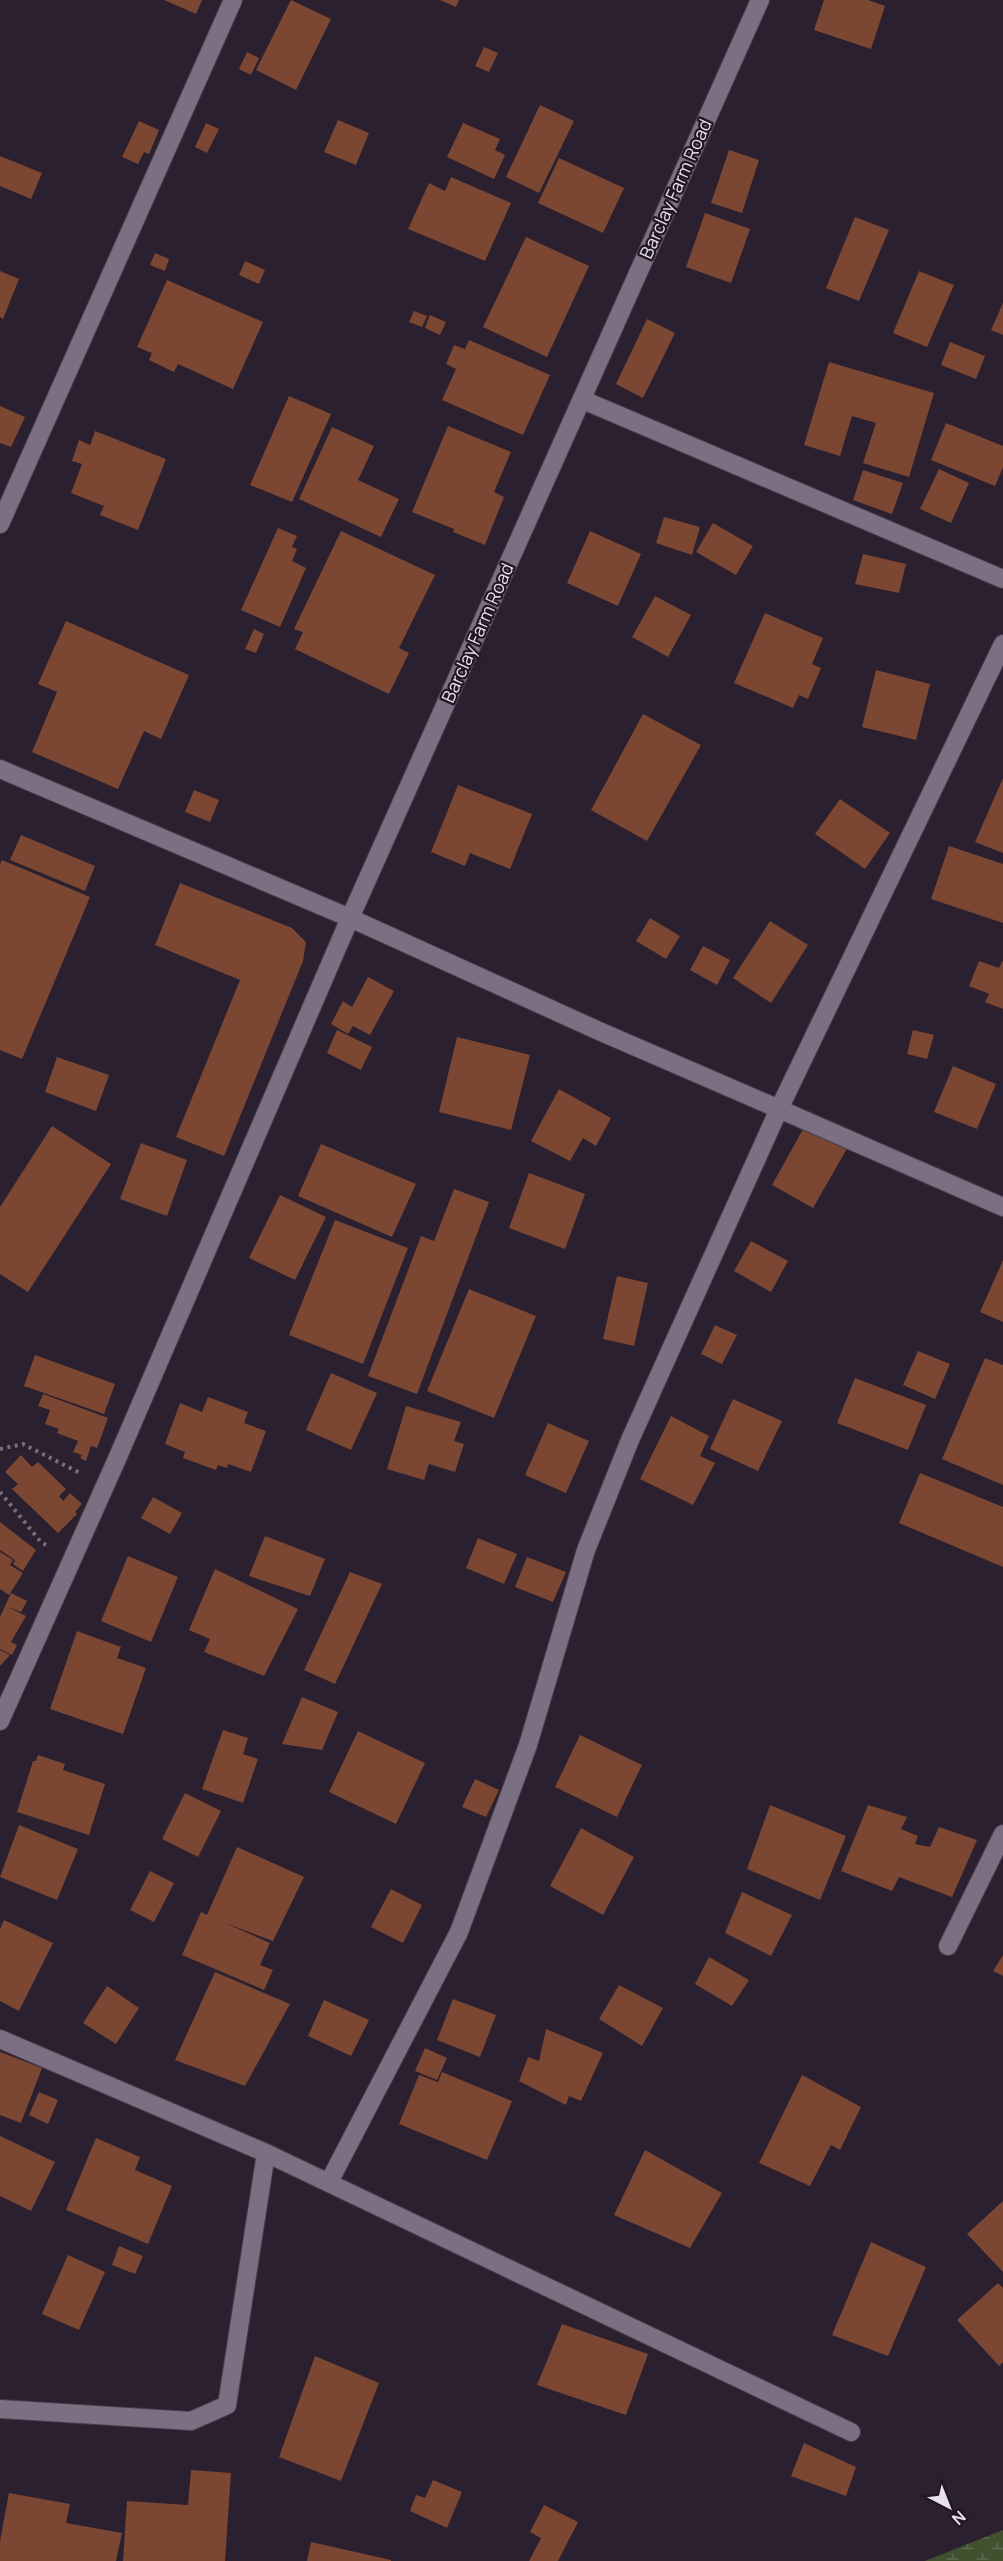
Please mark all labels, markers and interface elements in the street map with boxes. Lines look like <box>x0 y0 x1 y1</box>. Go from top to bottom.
street label: Barclay Farm Road <box>634 115 717 262</box>
street label: Barclay Farm Road <box>436 559 519 706</box>
north arrow <box>919 2477 979 2537</box>
text: N <box>947 2506 971 2530</box>

